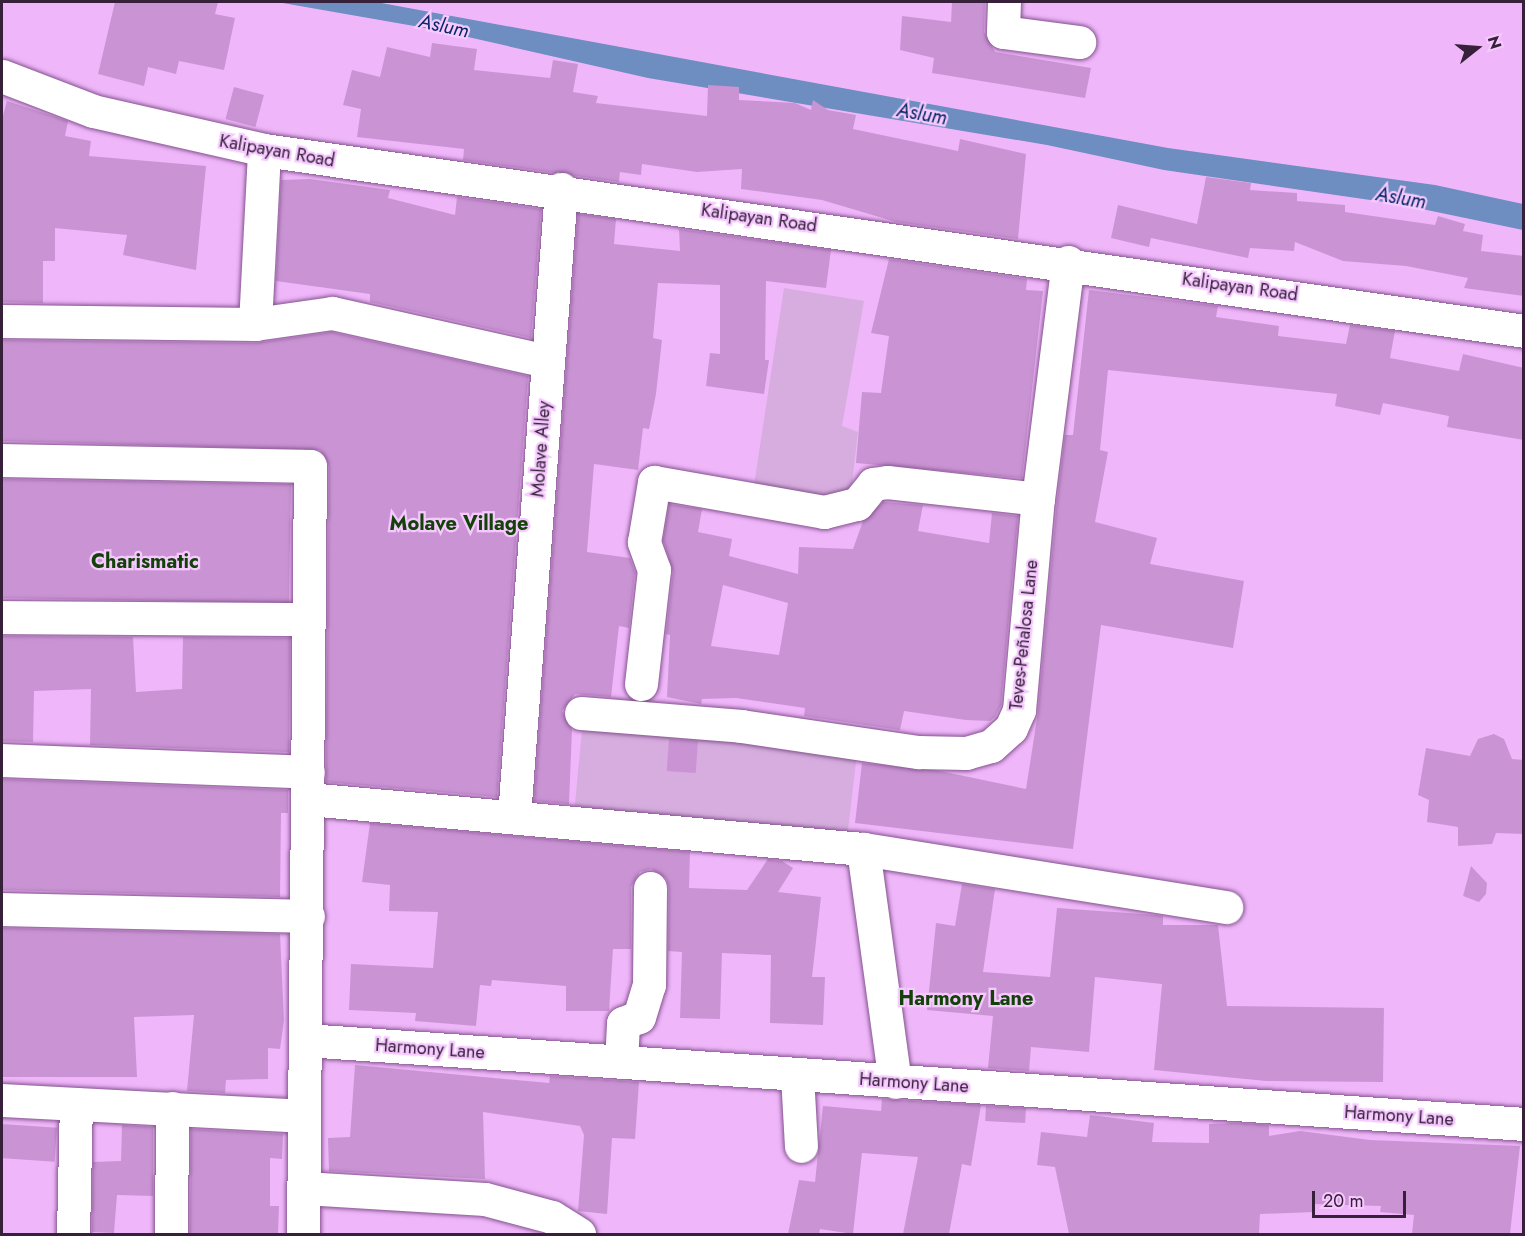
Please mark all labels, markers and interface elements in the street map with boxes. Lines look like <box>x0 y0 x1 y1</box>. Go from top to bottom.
water label: Aslum <box>417 9 471 43</box>
north arrow <box>1447 18 1507 78</box>
text: N <box>1482 33 1508 52</box>
water label: Aslum <box>895 98 949 130</box>
street label: Kalipayan Road <box>218 130 336 172</box>
water label: Aslum <box>1374 182 1428 214</box>
street label: Kalipayan Road <box>700 199 818 237</box>
street label: Kalipayan Road <box>1181 268 1299 306</box>
street label: Molave Alley <box>527 400 555 498</box>
district label: Molave Village <box>390 511 528 535</box>
district label: Charismatic <box>91 549 199 573</box>
street label: Teves-Peñalosa Lane <box>1005 559 1043 711</box>
district label: Harmony Lane <box>898 986 1034 1010</box>
street label: Harmony Lane <box>375 1034 485 1064</box>
street label: Harmony Lane <box>859 1068 969 1098</box>
street label: Harmony Lane <box>1344 1101 1454 1131</box>
scale bar <box>1315 1179 1410 1217</box>
text: 20 m <box>1323 1188 1363 1214</box>

